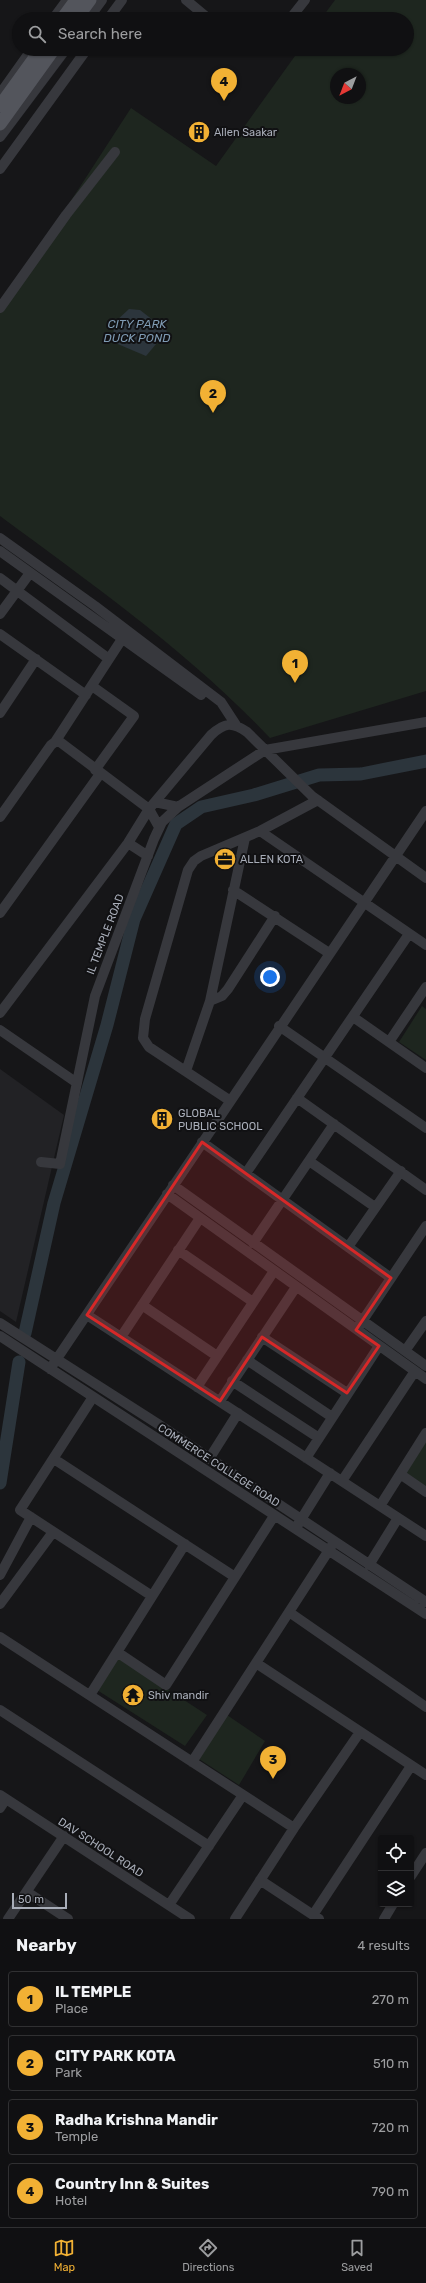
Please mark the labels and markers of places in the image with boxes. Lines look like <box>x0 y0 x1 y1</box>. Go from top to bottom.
pin: 4 <box>211 68 237 101</box>
building icon: Allen Saakar <box>186 119 212 145</box>
place label: Allen Saakar <box>214 126 278 139</box>
pin: 2 <box>200 380 226 413</box>
pin: 1 <box>282 650 308 683</box>
office icon: ALLEN KOTA <box>212 846 238 872</box>
place label: ALLEN KOTA <box>240 853 304 866</box>
building icon: GLOBAL PUBLIC SCHOOL <box>149 1106 175 1132</box>
place label: GLOBAL PUBLIC SCHOOL <box>178 1107 262 1133</box>
temple icon: Shiv mandir <box>120 1682 146 1708</box>
place label: Shiv mandir <box>148 1689 209 1702</box>
pin: 3 <box>260 1746 286 1779</box>

